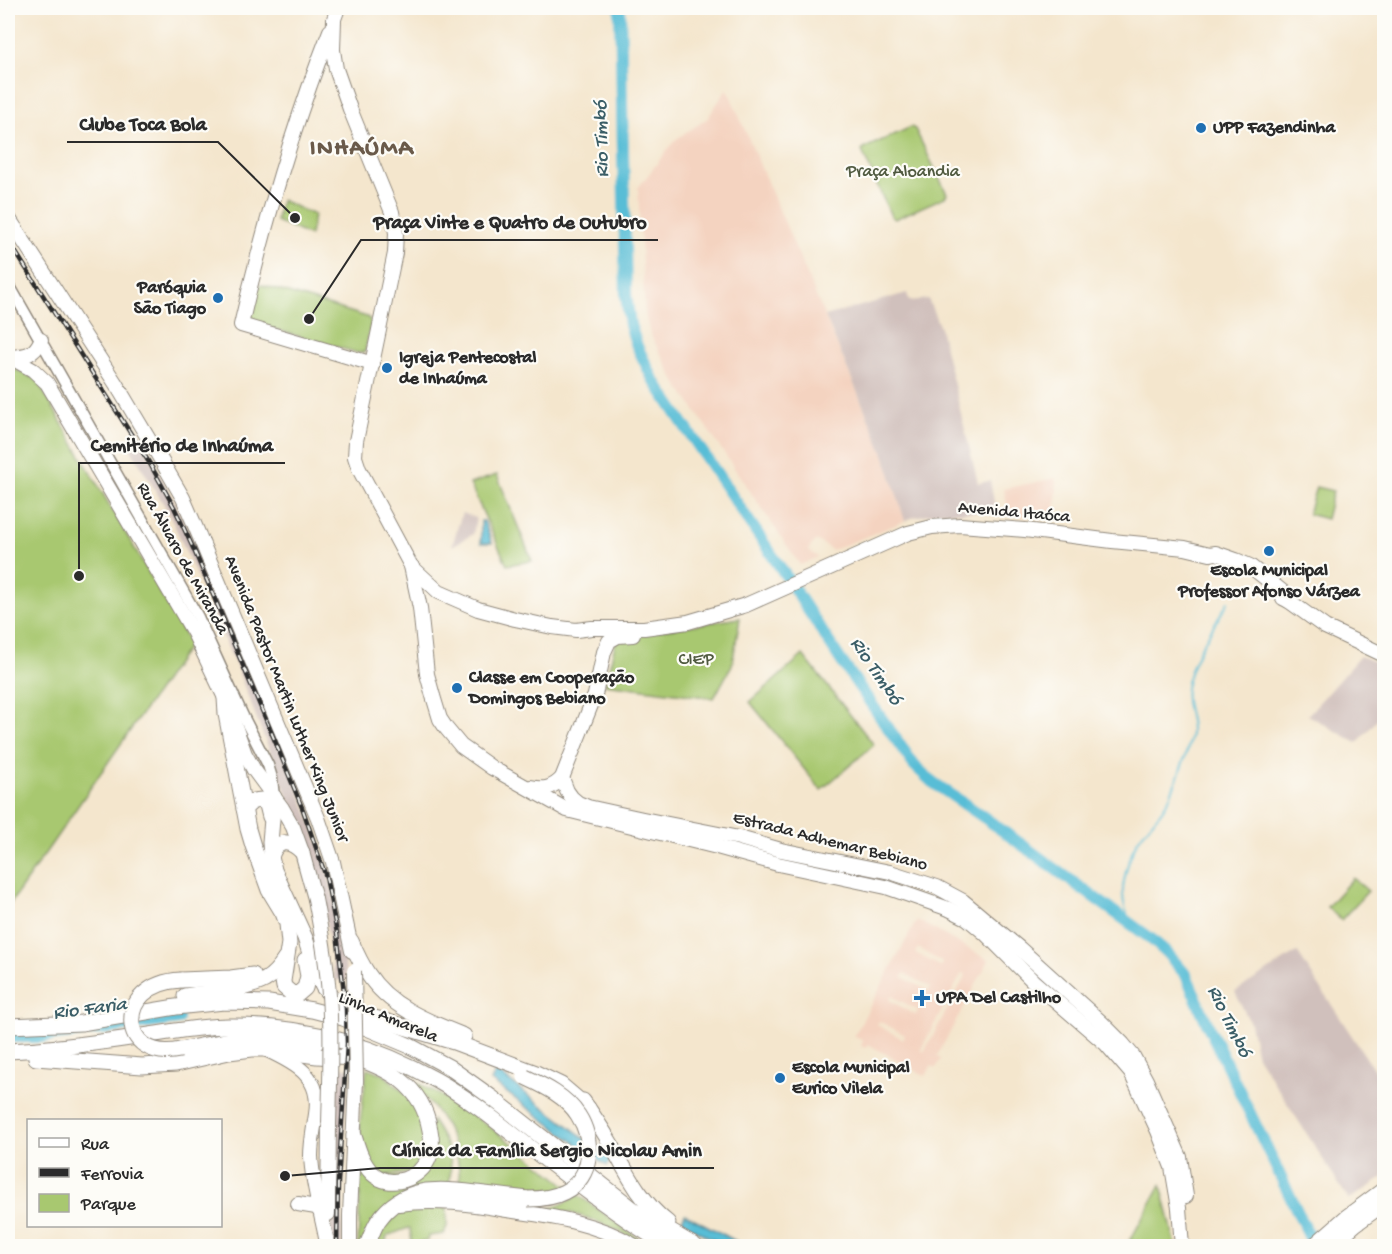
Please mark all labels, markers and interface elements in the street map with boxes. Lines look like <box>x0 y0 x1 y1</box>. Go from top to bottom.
water label: Rio Timbó <box>591 99 615 178</box>
callout: Clube Toca Bola <box>67 104 218 142</box>
text: Clube Toca Bola <box>78 115 207 138</box>
place label: UPP Fazendinha <box>1213 118 1336 139</box>
marker: UPP Fazendinha <box>1194 121 1208 135</box>
district label: INHAÚMA <box>310 135 415 164</box>
park label: Praça Aloandia <box>845 162 961 183</box>
callout: Praça Vinte e Quatro de Outubro <box>361 202 658 240</box>
text: Praça Vinte e Quatro de Outubro <box>372 213 647 236</box>
place label: Paróquia São Tiago <box>134 278 207 320</box>
marker: Paróquia São Tiago <box>211 291 225 305</box>
place label: Igreja Pentecostal de Inhaúma <box>399 348 537 390</box>
marker: Igreja Pentecostal de Inhaúma <box>380 361 394 375</box>
callout: Cemitério de Inhaúma <box>79 425 285 463</box>
text: Cemitério de Inhaúma <box>90 436 274 459</box>
street label: Rua Álvaro de Miranda <box>131 479 234 640</box>
street label: Avenida Itaóca <box>957 498 1072 528</box>
marker: Escola Municipal Professor Afonso Várzea <box>1262 544 1276 558</box>
street label: Avenida Pastor Martin Luther King Junior <box>219 553 354 847</box>
place label: Escola Municipal Professor Afonso Várzea <box>1177 561 1361 603</box>
water label: Rio Timbó <box>844 634 907 712</box>
park label: CIEP <box>678 650 715 671</box>
place label: Classe em Cooperação Domingos Bebiano <box>467 668 635 710</box>
marker: Classe em Cooperação Domingos Bebiano <box>450 681 464 695</box>
street label: Estrada Adhemar Bebiano <box>731 808 929 876</box>
water label: Rio Timbó <box>1201 982 1256 1063</box>
street label: Linha Amarela <box>335 988 442 1049</box>
place label: UPA Del Castilho <box>936 988 1062 1009</box>
marker: UPA Del Castilho <box>913 989 931 1007</box>
water label: Rio Faria <box>52 994 130 1026</box>
place label: Escola Municipal Eurico Vilela <box>792 1058 910 1100</box>
marker: Escola Municipal Eurico Vilela <box>773 1071 787 1085</box>
legend <box>27 1119 222 1227</box>
callout: Clínica da Família Sergio Nicolau Amin <box>380 1130 714 1168</box>
text: Rua <box>81 1135 110 1156</box>
text: Clínica da Família Sergio Nicolau Amin <box>391 1141 702 1164</box>
text: Ferrovia <box>80 1165 144 1186</box>
text: Parque <box>80 1195 137 1216</box>

